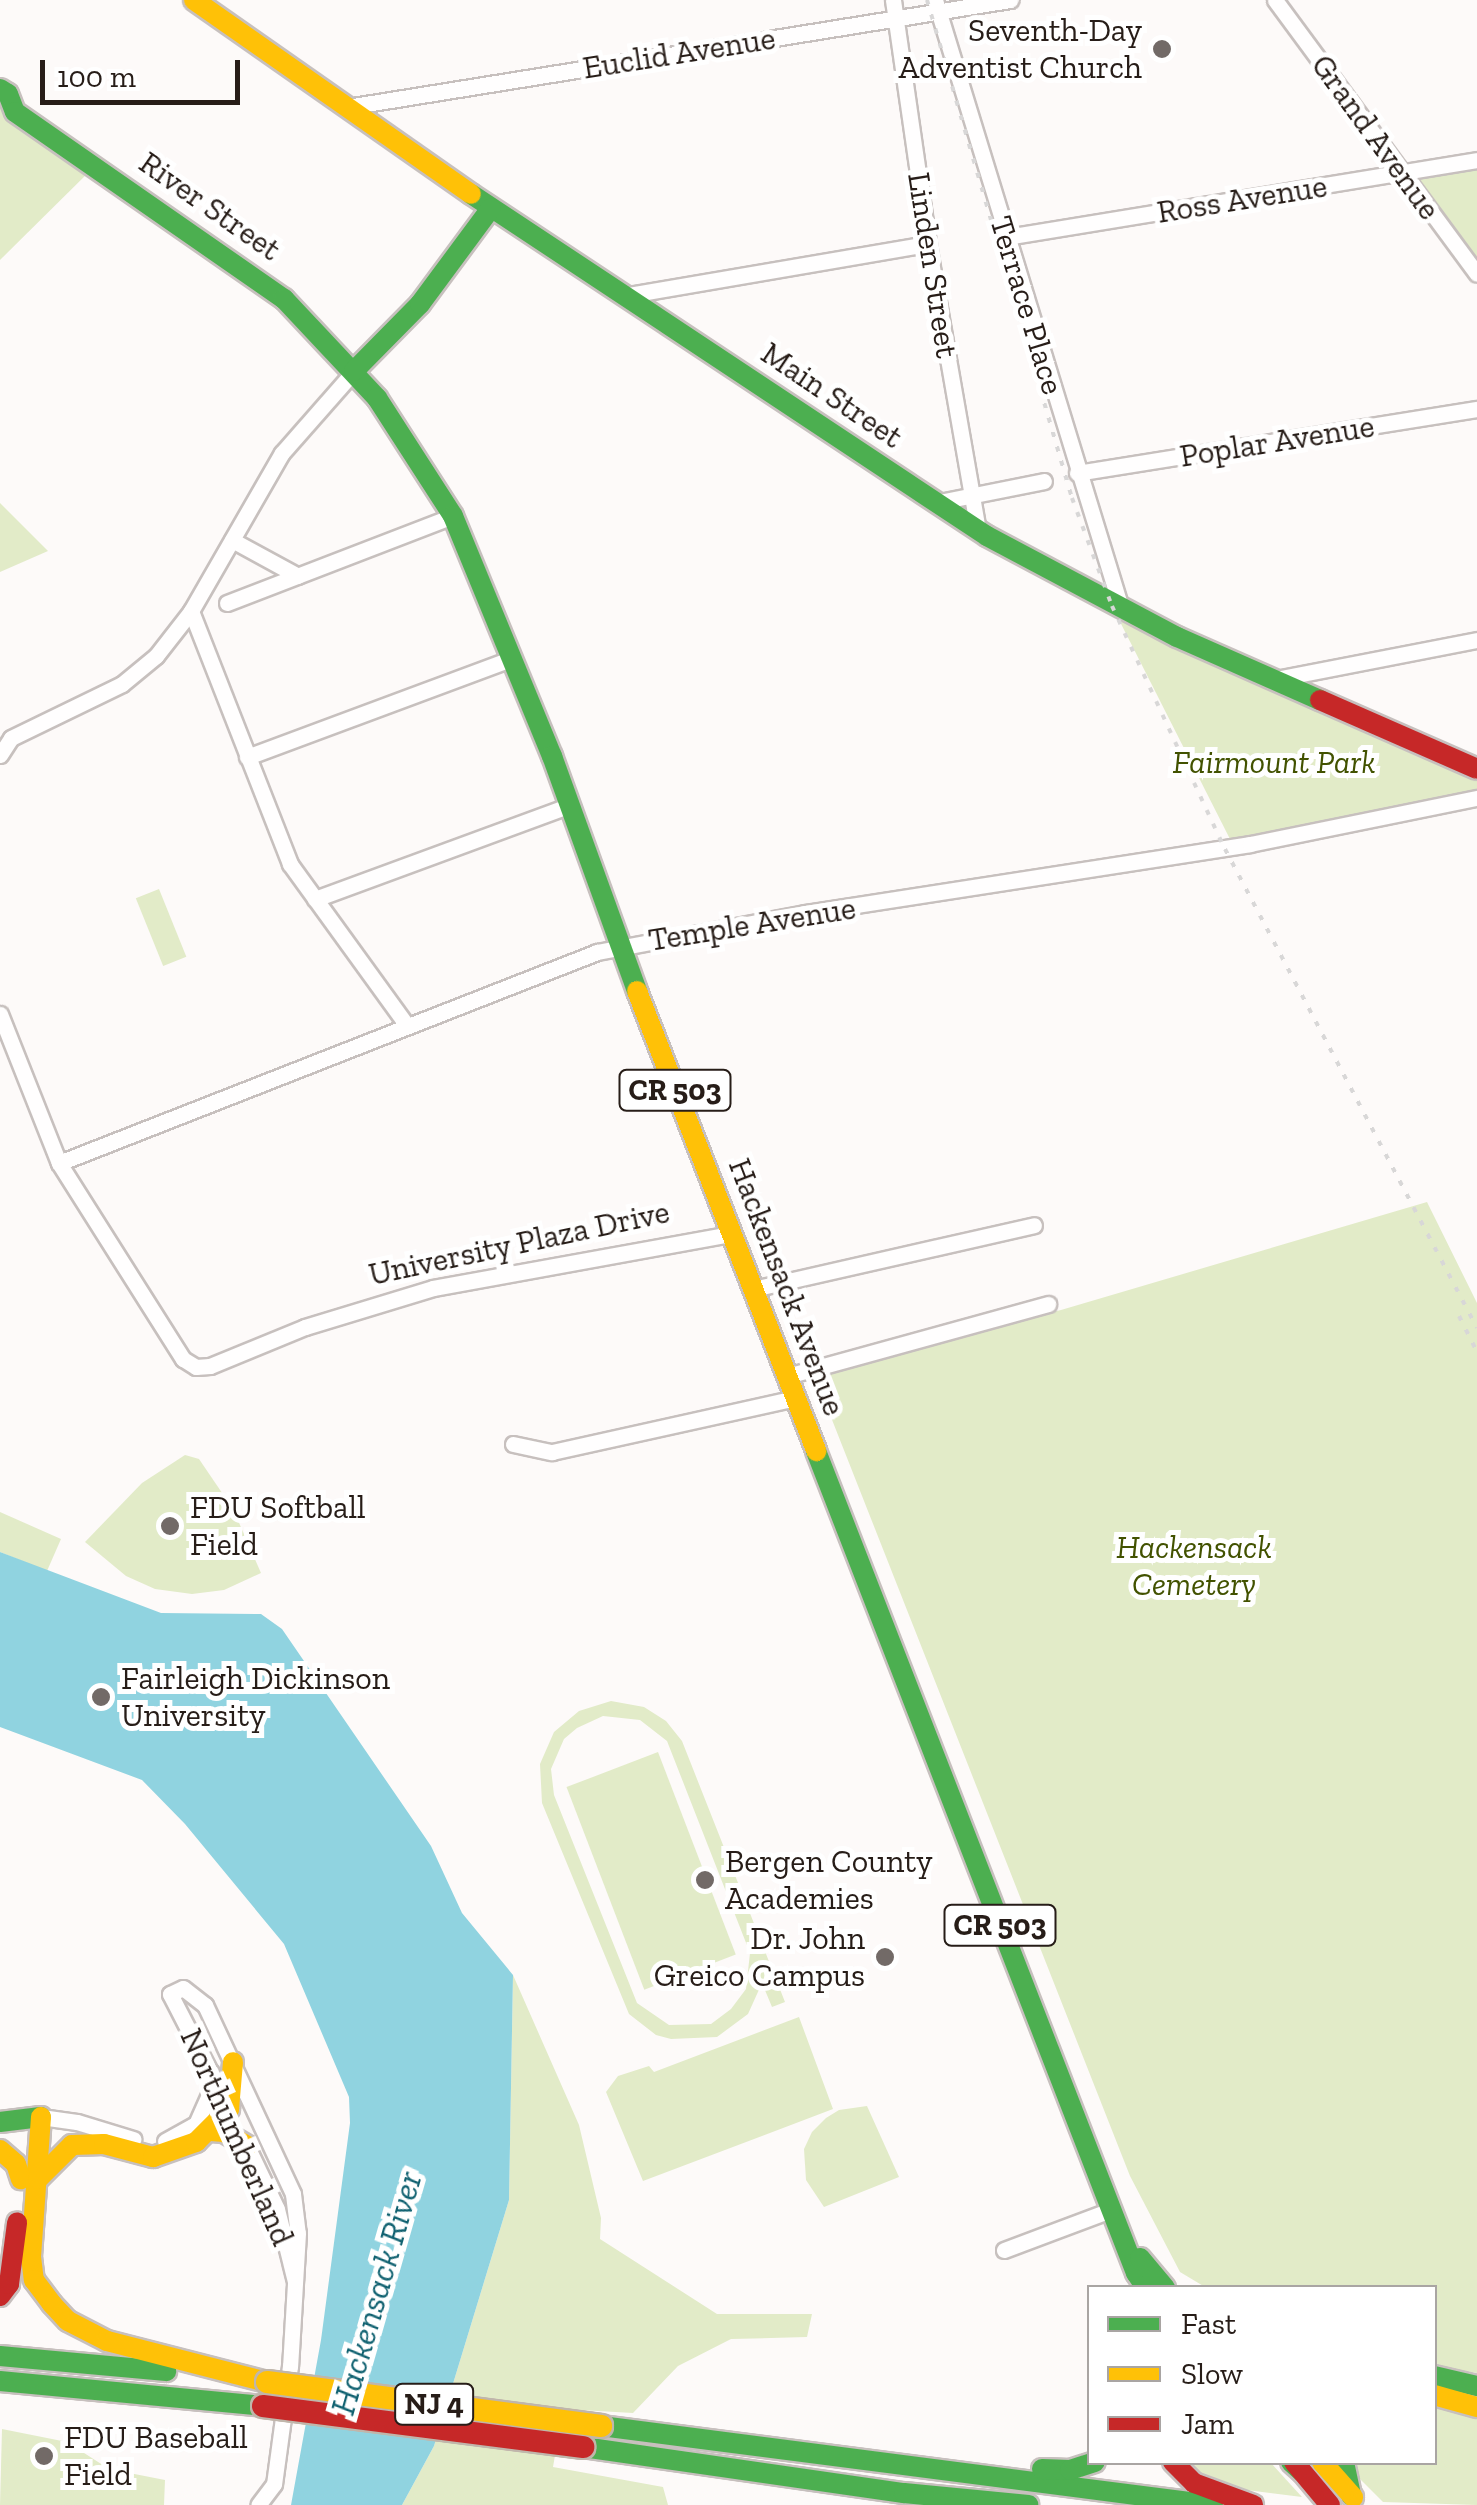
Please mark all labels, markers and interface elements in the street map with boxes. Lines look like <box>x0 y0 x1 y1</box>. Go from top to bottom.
place label: Seventh-Day Adventist Church <box>899 12 1142 87</box>
street label: Euclid Avenue <box>580 19 778 87</box>
marker: Seventh-Day Adventist Church <box>1151 38 1173 60</box>
scale bar <box>45 40 245 102</box>
street label: Grand Avenue <box>1303 47 1449 227</box>
text: 100 m <box>57 59 136 95</box>
street label: River Street <box>132 143 288 269</box>
street label: Ross Avenue <box>1154 167 1330 231</box>
street label: Linden Street <box>899 170 967 360</box>
street label: Terrace Place <box>982 211 1072 399</box>
street label: Main Street <box>754 334 910 456</box>
street label: Poplar Avenue <box>1176 407 1378 475</box>
park label: Fairmount Park <box>1172 743 1376 781</box>
street label: Temple Avenue <box>645 889 859 959</box>
road number: CR 503 <box>618 1065 732 1115</box>
street label: Hackensack Avenue <box>720 1153 854 1421</box>
street label: University Plaza Drive <box>365 1192 673 1294</box>
place label: FDU Softball Field <box>190 1489 365 1564</box>
marker: FDU Softball Field <box>159 1515 181 1537</box>
park label: Hackensack Cemetery <box>1116 1529 1272 1604</box>
place label: Fairleigh Dickinson University <box>121 1660 390 1735</box>
marker: Fairleigh Dickinson University <box>90 1686 112 1708</box>
place label: Bergen County Academies <box>725 1843 933 1918</box>
marker: Bergen County Academies <box>694 1869 716 1891</box>
road number: CR 503 <box>942 1900 1058 1950</box>
place label: Dr. John Greico Campus <box>654 1920 865 1995</box>
marker: Dr. John Greico Campus <box>874 1946 896 1968</box>
street label: Northumberland <box>172 2023 302 2251</box>
water label: Hackensack River <box>321 2167 431 2419</box>
legend <box>1087 2285 1437 2465</box>
text: Fast <box>1181 2306 1236 2342</box>
text: Slow <box>1181 2356 1243 2392</box>
road number: NJ 4 <box>394 2379 474 2429</box>
text: Jam <box>1181 2406 1234 2442</box>
place label: FDU Baseball Field <box>64 2419 248 2494</box>
marker: FDU Baseball Field <box>33 2445 55 2467</box>

